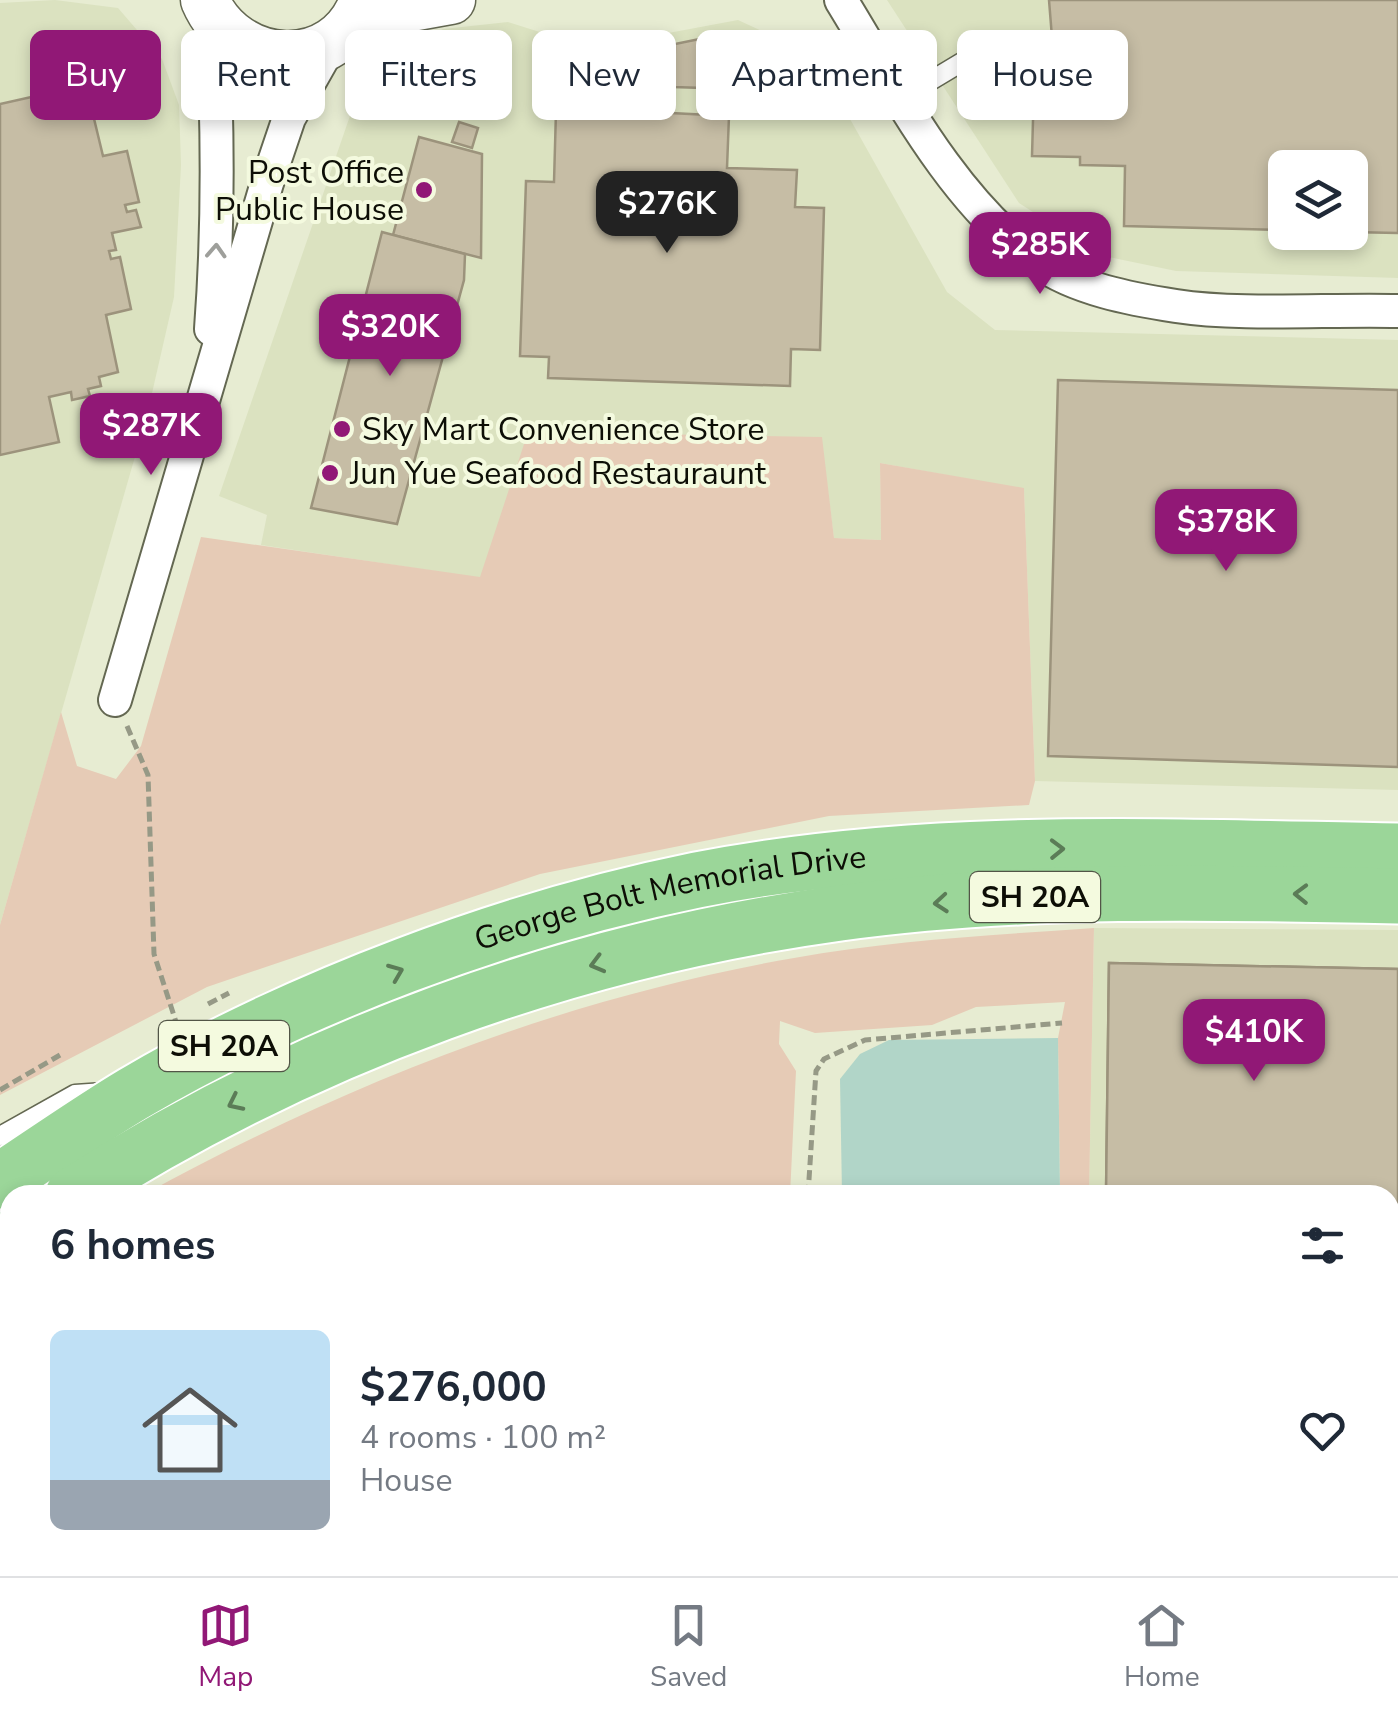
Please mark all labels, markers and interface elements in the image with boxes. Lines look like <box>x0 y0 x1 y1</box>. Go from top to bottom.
chip: Buy <box>30 30 161 120</box>
chip: Rent <box>181 30 325 120</box>
chip: Filters <box>345 30 512 120</box>
chip: New <box>532 30 676 120</box>
chip: Apartment <box>696 30 937 120</box>
chip: House <box>957 30 1128 120</box>
map controls <box>1268 150 1368 250</box>
button: layers <box>1268 150 1368 250</box>
place label: Post Office Public House <box>215 151 404 231</box>
pin: $276K <box>597 171 737 256</box>
marker: Post Office Public House <box>413 179 435 201</box>
text: $276K <box>618 182 716 225</box>
pin: $285K <box>970 212 1110 297</box>
text: $285K <box>991 223 1089 266</box>
one-way arrow <box>206 243 227 258</box>
pin: $320K <box>320 294 460 379</box>
text: $320K <box>341 305 439 348</box>
pin: $287K <box>81 393 221 478</box>
text: $287K <box>102 404 200 447</box>
place label: Sky Mart Convenience Store <box>362 408 765 451</box>
marker: Sky Mart Convenience Store <box>331 418 353 440</box>
place label: Jun Yue Seafood Restauraunt <box>349 452 767 495</box>
marker: Jun Yue Seafood Restauraunt <box>319 462 341 484</box>
pin: $378K <box>1156 489 1296 574</box>
text: $378K <box>1177 500 1275 543</box>
street label: George Bolt Memorial Drive <box>468 835 868 961</box>
one-way arrow <box>1050 838 1066 859</box>
road number: SH 20A <box>970 872 1100 922</box>
one-way arrow <box>1292 883 1308 904</box>
one-way arrow <box>932 892 948 914</box>
one-way arrow <box>589 953 606 974</box>
one-way arrow <box>386 964 403 984</box>
pin: $410K <box>1184 999 1324 1084</box>
text: $410K <box>1205 1010 1303 1053</box>
road number: SH 20A <box>159 1021 289 1071</box>
one-way arrow <box>227 1091 245 1111</box>
text: 6 homes <box>50 1217 215 1274</box>
icon: filters <box>1295 1218 1350 1273</box>
text: $276,000 <box>360 1359 547 1416</box>
icon: home <box>130 1370 250 1490</box>
icon: heart <box>1295 1403 1350 1458</box>
text: 4 rooms · 100 m² <box>360 1416 606 1459</box>
text: House <box>360 1459 453 1502</box>
tab: Map <box>198 1598 253 1696</box>
tab: Saved <box>650 1598 727 1696</box>
tab: Home <box>1124 1598 1200 1696</box>

